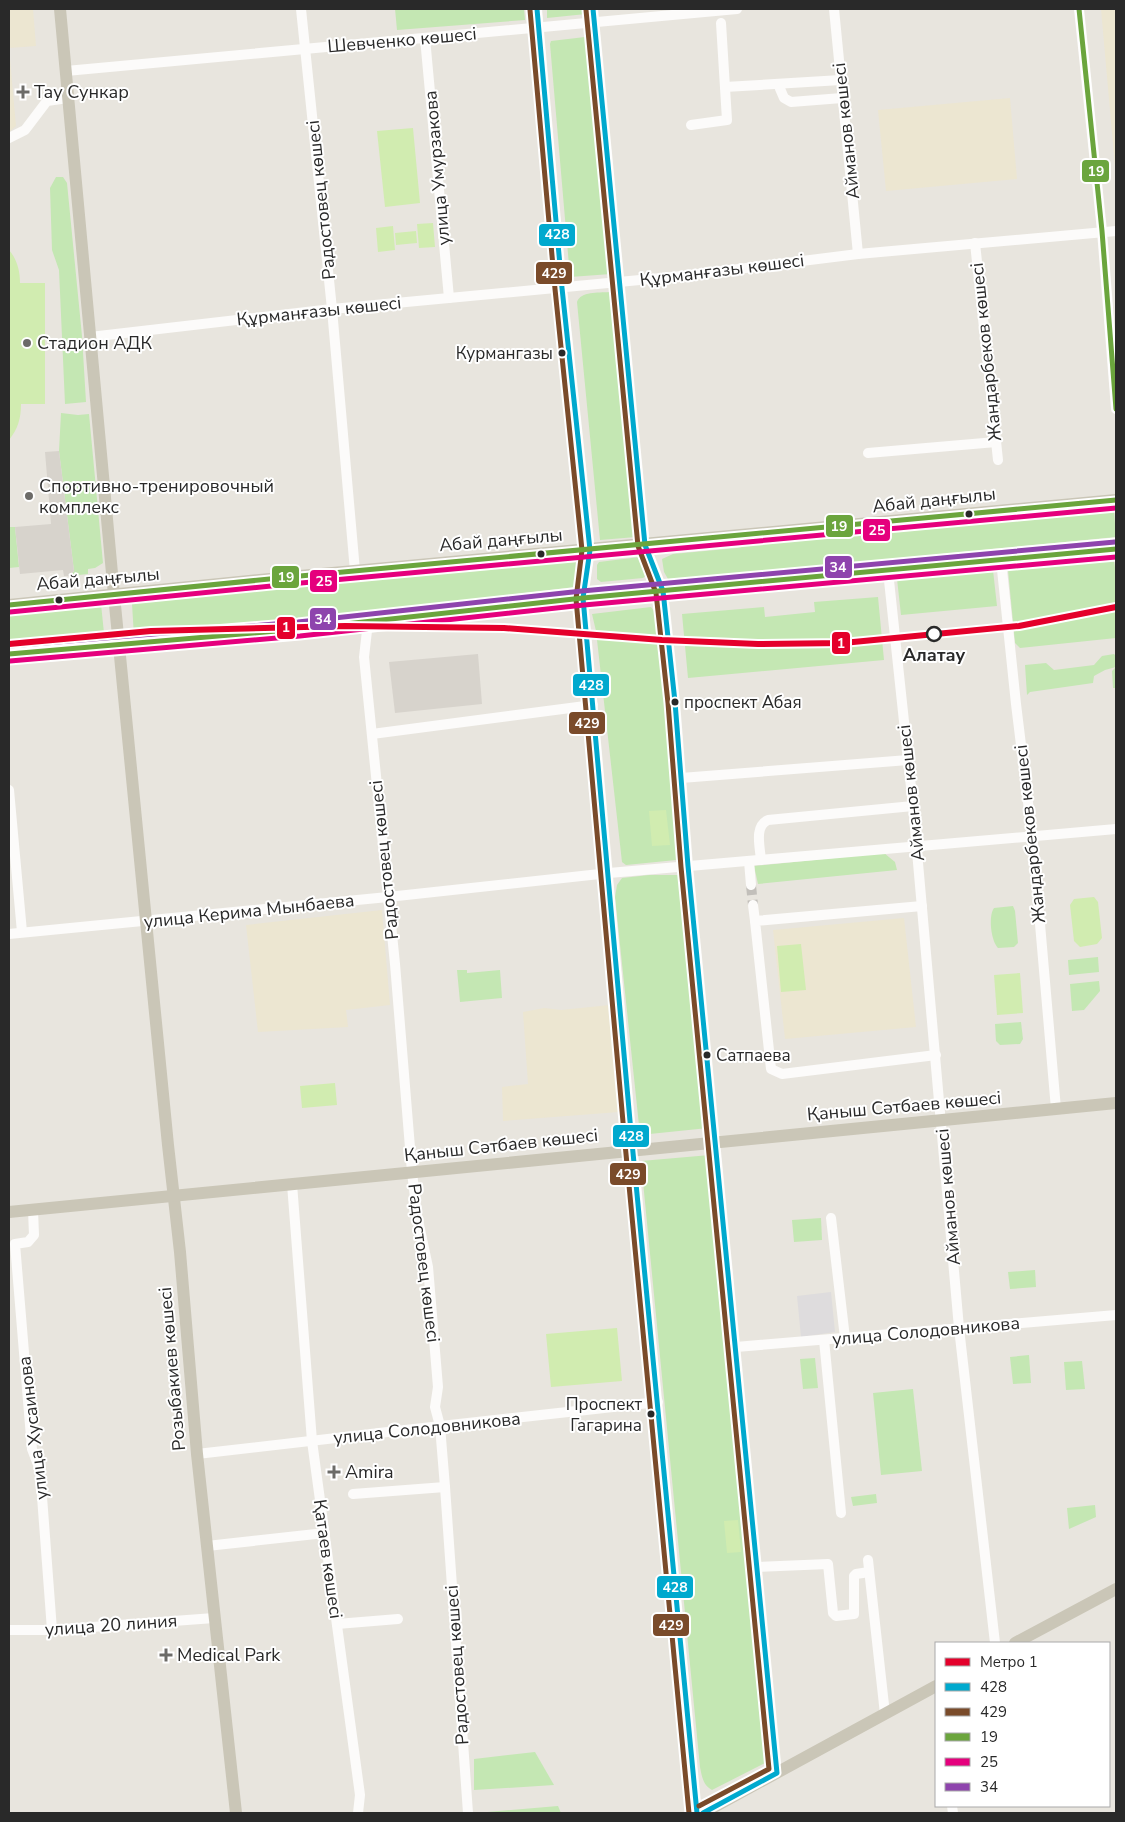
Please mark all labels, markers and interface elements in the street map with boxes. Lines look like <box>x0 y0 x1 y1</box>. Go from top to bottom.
street label: Шевченко көшесі <box>326 22 478 58</box>
street label: Айманов көшесі <box>827 62 865 200</box>
place label: Тау Сункар <box>34 80 129 104</box>
marker: Тау Сункар <box>16 85 30 99</box>
street label: улица Умурзакова <box>418 90 456 246</box>
street label: Радостовец көшесі <box>301 119 341 281</box>
line badge: 19 <box>1081 159 1110 183</box>
text: 19 <box>1088 162 1104 181</box>
line badge: 428 <box>538 223 576 247</box>
text: 428 <box>544 225 570 244</box>
street label: Құрманғазы көшесі <box>638 248 806 292</box>
line badge: 429 <box>535 261 573 285</box>
street label: Жандарбеков көшесі <box>965 262 1007 442</box>
text: 429 <box>541 264 567 283</box>
street label: Құрманғазы көшесі <box>235 290 403 332</box>
place label: Стадион АДК <box>37 331 152 355</box>
marker: Стадион АДК <box>21 337 33 349</box>
place label: Курмангазы <box>456 342 553 365</box>
marker: Курмангазы <box>557 348 567 358</box>
place label: Спортивно-тренировочный комплекс <box>39 474 274 519</box>
street label: Абай даңғылы <box>871 482 997 518</box>
marker: Спортивно-тренировочный комплекс <box>23 490 35 502</box>
unlabelled marker <box>964 509 974 519</box>
line badge: 19 <box>825 514 854 538</box>
text: 19 <box>831 517 847 536</box>
line badge: 25 <box>862 518 891 542</box>
text: 25 <box>869 521 885 540</box>
street label: Абай даңғылы <box>438 523 564 557</box>
unlabelled marker <box>536 549 546 559</box>
line badge: 34 <box>824 555 853 579</box>
text: 34 <box>830 558 847 577</box>
street label: Абай даңғылы <box>35 562 161 596</box>
line badge: 19 <box>271 565 300 589</box>
text: 19 <box>278 568 294 587</box>
line badge: 25 <box>309 569 338 593</box>
text: 25 <box>316 572 332 591</box>
unlabelled marker <box>54 595 64 605</box>
line badge: 34 <box>309 607 337 631</box>
text: 34 <box>315 610 332 629</box>
line badge: 1 <box>276 616 296 640</box>
text: 1 <box>282 618 290 637</box>
marker: Алатау <box>926 626 942 642</box>
line badge: 1 <box>831 631 851 655</box>
text: 1 <box>837 634 845 653</box>
place label: Алатау <box>903 643 966 667</box>
line badge: 428 <box>572 673 610 697</box>
text: 428 <box>578 676 604 695</box>
place label: проспект Абая <box>684 691 802 714</box>
marker: проспект Абая <box>670 697 680 707</box>
line badge: 429 <box>568 711 606 735</box>
text: 429 <box>574 714 600 733</box>
street label: Айманов көшесі <box>892 724 930 862</box>
street label: Жандарбеков көшесі <box>1009 744 1051 924</box>
street label: Радостовец көшесі <box>364 779 404 941</box>
street label: улица Керима Мынбаева <box>142 888 356 934</box>
place label: Сатпаева <box>716 1044 791 1067</box>
marker: Сатпаева <box>702 1050 712 1060</box>
street label: Қаныш Сәтбаев көшесі <box>806 1086 1002 1126</box>
street label: Қаныш Сәтбаев көшесі <box>403 1123 599 1167</box>
line badge: 428 <box>612 1124 650 1148</box>
text: 428 <box>618 1127 644 1146</box>
street label: Айманов көшесі <box>930 1128 966 1266</box>
line badge: 429 <box>609 1162 647 1186</box>
text: 429 <box>615 1165 641 1184</box>
street label: Радостовец көшесі <box>402 1182 446 1344</box>
street label: Розыбакиев көшесі <box>153 1286 191 1452</box>
street label: улица Солодовникова <box>831 1311 1021 1351</box>
street label: улица Хусаинова <box>12 1355 54 1501</box>
place label: Проспект Гагарина <box>566 1393 642 1437</box>
street label: улица Солодовникова <box>332 1406 522 1450</box>
marker: Проспект Гагарина <box>646 1409 656 1419</box>
place label: Amira <box>345 1460 394 1484</box>
marker: Amira <box>327 1465 341 1479</box>
street label: Қатаев көшесі <box>308 1498 348 1620</box>
line badge: 428 <box>656 1575 694 1599</box>
text: 428 <box>662 1578 688 1597</box>
street label: Радостовец көшесі <box>439 1584 475 1746</box>
street label: улица 20 линия <box>44 1608 178 1642</box>
line badge: 429 <box>652 1613 690 1637</box>
text: 429 <box>658 1616 684 1635</box>
legend <box>935 1642 1110 1807</box>
place label: Medical Park <box>177 1643 281 1667</box>
marker: Medical Park <box>159 1648 173 1662</box>
text: Метро 1 <box>980 1652 1038 1672</box>
text: 428 <box>980 1677 1007 1697</box>
text: 429 <box>980 1702 1007 1722</box>
text: 19 <box>980 1727 998 1747</box>
text: 25 <box>980 1752 998 1772</box>
text: 34 <box>980 1777 998 1797</box>

